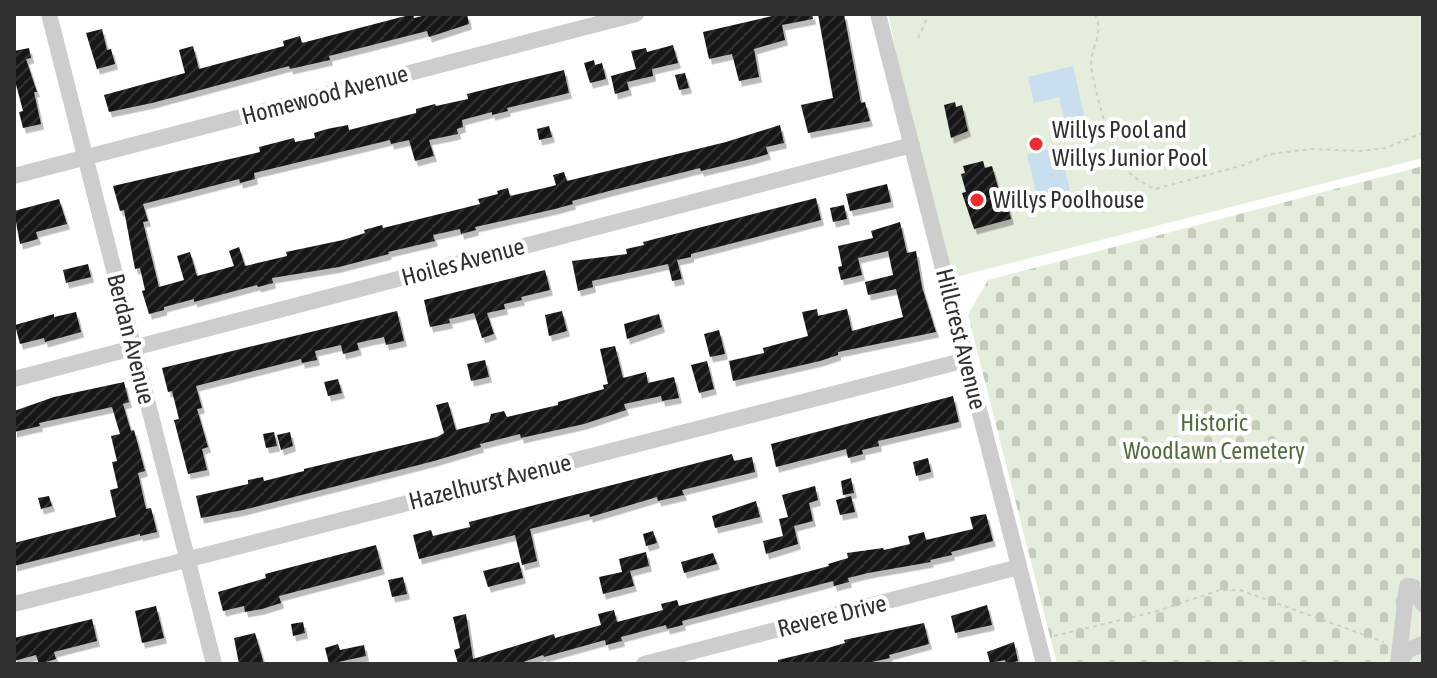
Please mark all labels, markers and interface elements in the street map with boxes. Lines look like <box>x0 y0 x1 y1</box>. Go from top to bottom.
street label: Homewood Avenue <box>239 59 411 130</box>
place label: Willys Pool and Willys Junior Pool <box>1052 116 1208 171</box>
marker: Willys Pool and Willys Junior Pool <box>1027 135 1045 153</box>
place label: Willys Poolhouse <box>993 186 1144 213</box>
marker: Willys Poolhouse <box>968 191 986 209</box>
street label: Hoiles Avenue <box>399 232 527 291</box>
street label: Hillcrest Avenue <box>931 266 992 412</box>
street label: Berdan Avenue <box>102 271 161 407</box>
park label: Historic Woodlawn Cemetery <box>1123 409 1305 464</box>
street label: Hazelhurst Avenue <box>406 448 574 515</box>
street label: Revere Drive <box>775 589 889 642</box>

